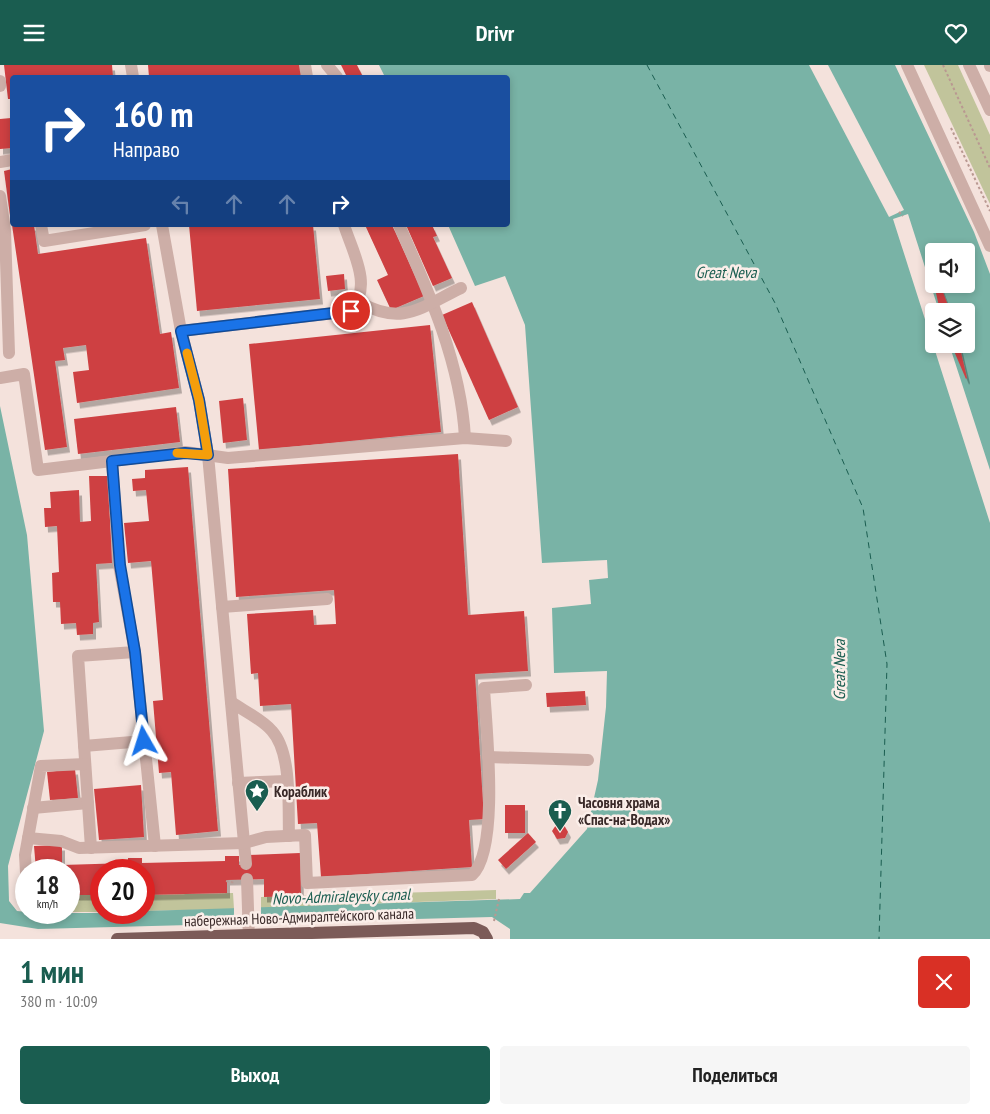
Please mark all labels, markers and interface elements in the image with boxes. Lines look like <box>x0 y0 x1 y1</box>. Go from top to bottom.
icon: menu <box>20 19 48 47</box>
text: Drivr <box>476 19 514 47</box>
icon: heart <box>942 19 970 47</box>
text: 160 m <box>113 91 194 137</box>
icon: right <box>30 95 95 160</box>
text: Направо <box>113 135 180 163</box>
icon: left <box>167 190 195 218</box>
icon: ahead <box>220 190 248 218</box>
icon: ahead <box>273 190 301 218</box>
icon: right <box>326 190 354 218</box>
map controls <box>925 243 975 353</box>
button: sound <box>925 243 975 293</box>
water label: Great Neva <box>696 262 758 282</box>
pin <box>330 290 372 332</box>
icon: arrive <box>337 297 365 325</box>
button: layers <box>925 303 975 353</box>
water label: Great Neva <box>829 638 849 700</box>
position arrow <box>117 714 169 766</box>
place icon: Кораблик <box>244 778 270 812</box>
place label: Кораблик <box>274 782 328 801</box>
place label: Часовня храма «Спас-на-Водах» <box>578 793 670 829</box>
church icon: Часовня храма «Спас-на-Водах» <box>547 798 573 832</box>
speed limit sign: 20 <box>90 859 155 924</box>
text: 18 <box>36 869 59 901</box>
water label: Novo-Admiraleysky canal <box>272 884 412 908</box>
text: km/h <box>37 896 58 911</box>
street label: набережная Ново-Адмиралтейского канала <box>184 903 414 931</box>
text: 1 мин <box>20 952 84 991</box>
button: close <box>918 956 970 1008</box>
text: 380 m · 10:09 <box>20 991 98 1011</box>
button: Выход <box>20 1046 490 1104</box>
button: Поделиться <box>500 1046 970 1104</box>

